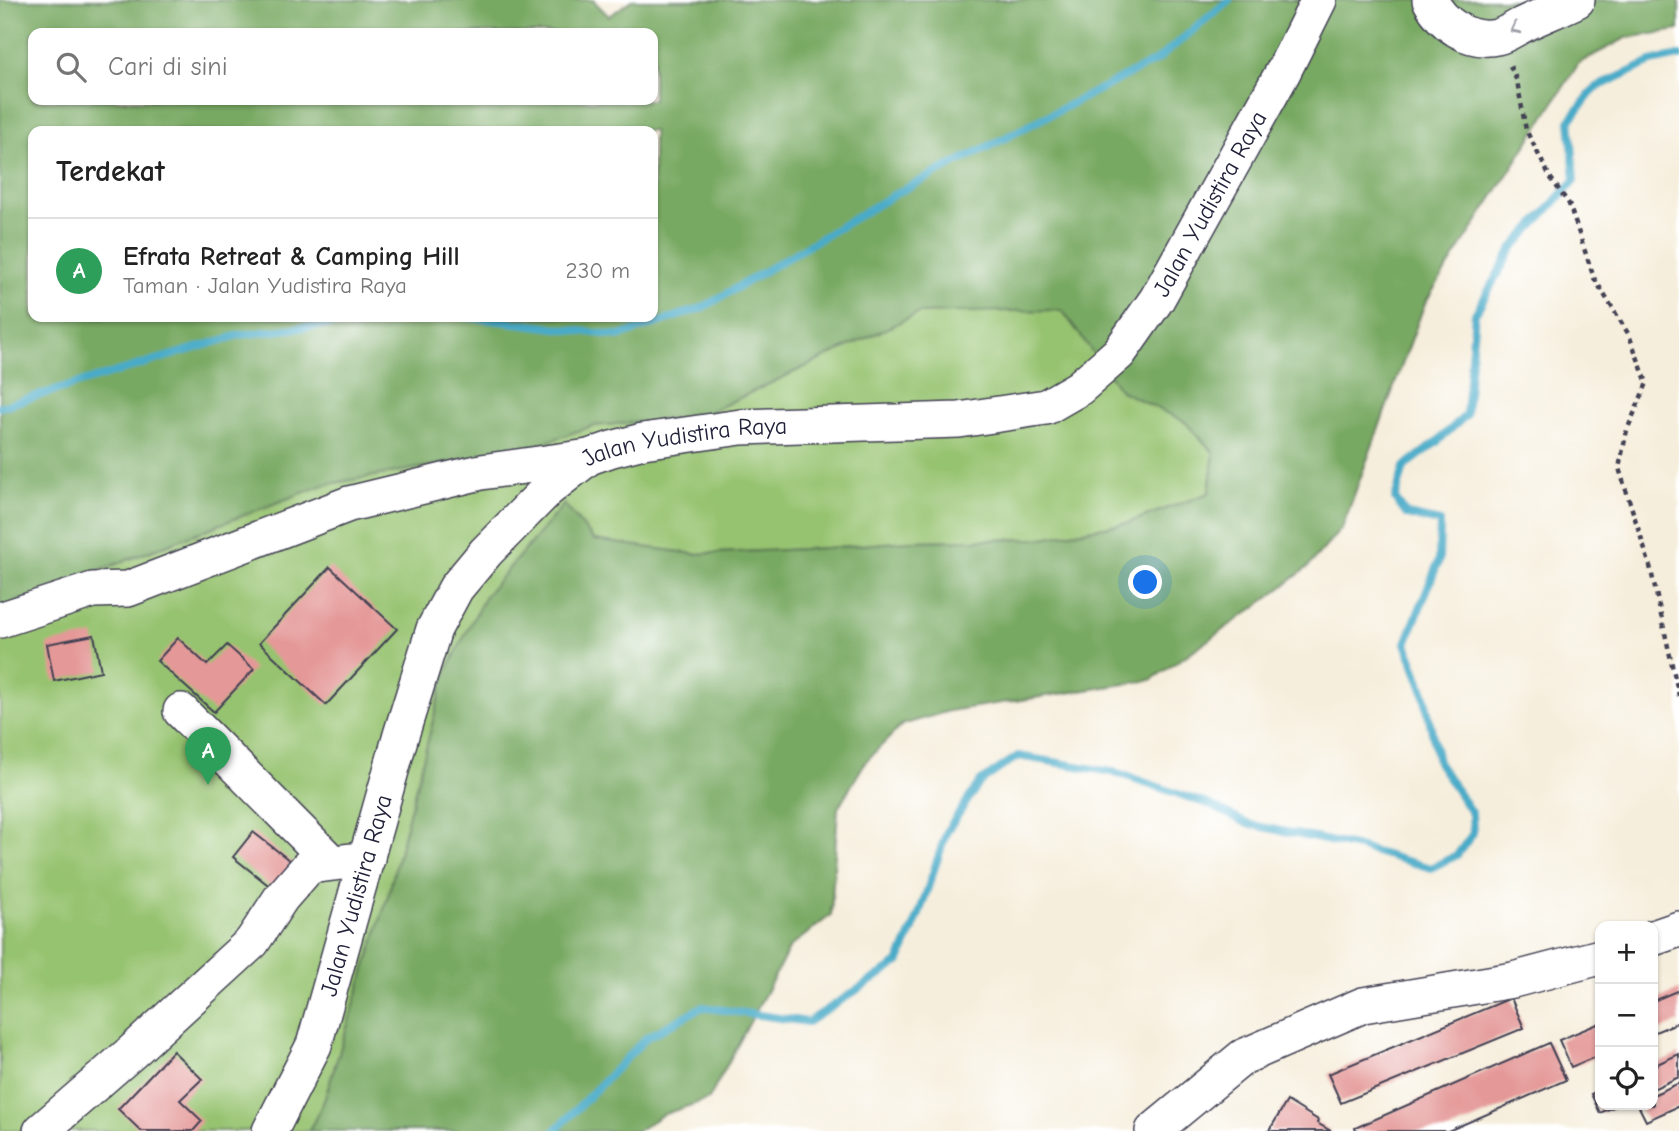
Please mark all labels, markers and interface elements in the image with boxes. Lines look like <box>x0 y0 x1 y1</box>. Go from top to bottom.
one-way arrow <box>1510 20 1522 34</box>
search box <box>28 28 658 105</box>
icon: search <box>52 48 90 86</box>
text: Cari di sini <box>108 52 228 82</box>
street label: Jalan Yudistira Raya <box>1147 106 1273 302</box>
text: Terdekat <box>56 154 165 189</box>
text: Efrata Retreat & Camping Hill <box>123 242 460 272</box>
text: A <box>73 257 85 284</box>
text: 230 m <box>566 257 630 284</box>
text: Taman · Jalan Yudistira Raya <box>123 272 407 299</box>
street label: Jalan Yudistira Raya <box>575 412 788 472</box>
your location <box>1128 565 1162 599</box>
pin: A <box>185 727 231 785</box>
street label: Jalan Yudistira Raya <box>314 791 398 999</box>
map controls <box>1595 921 1658 1110</box>
button: + <box>1595 921 1658 984</box>
button: − <box>1595 984 1658 1047</box>
button: locate <box>1595 1047 1658 1110</box>

